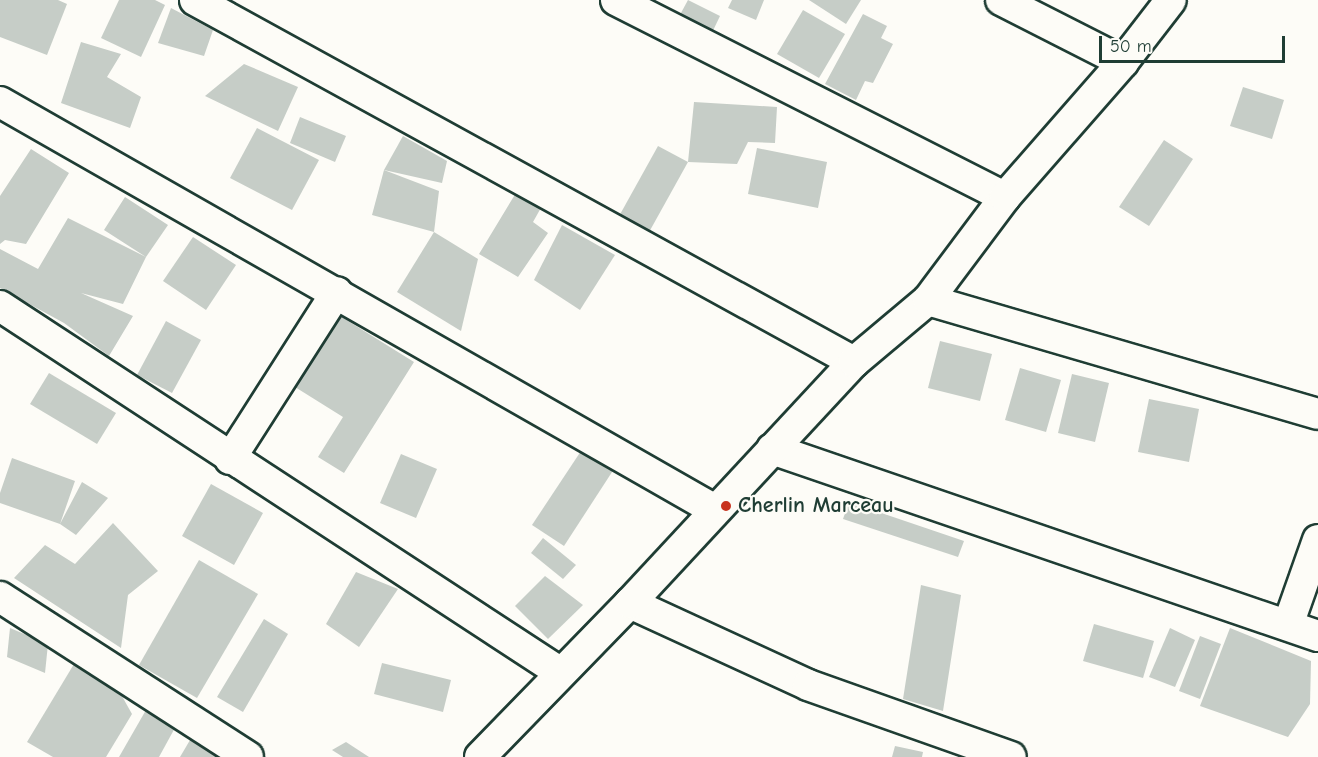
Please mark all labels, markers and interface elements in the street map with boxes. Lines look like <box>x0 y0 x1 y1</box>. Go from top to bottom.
scale bar <box>1102 24 1288 62</box>
text: 50 m <box>1110 36 1152 57</box>
place label: Cherlin Marceau <box>738 493 894 519</box>
marker: Cherlin Marceau <box>719 499 733 513</box>

